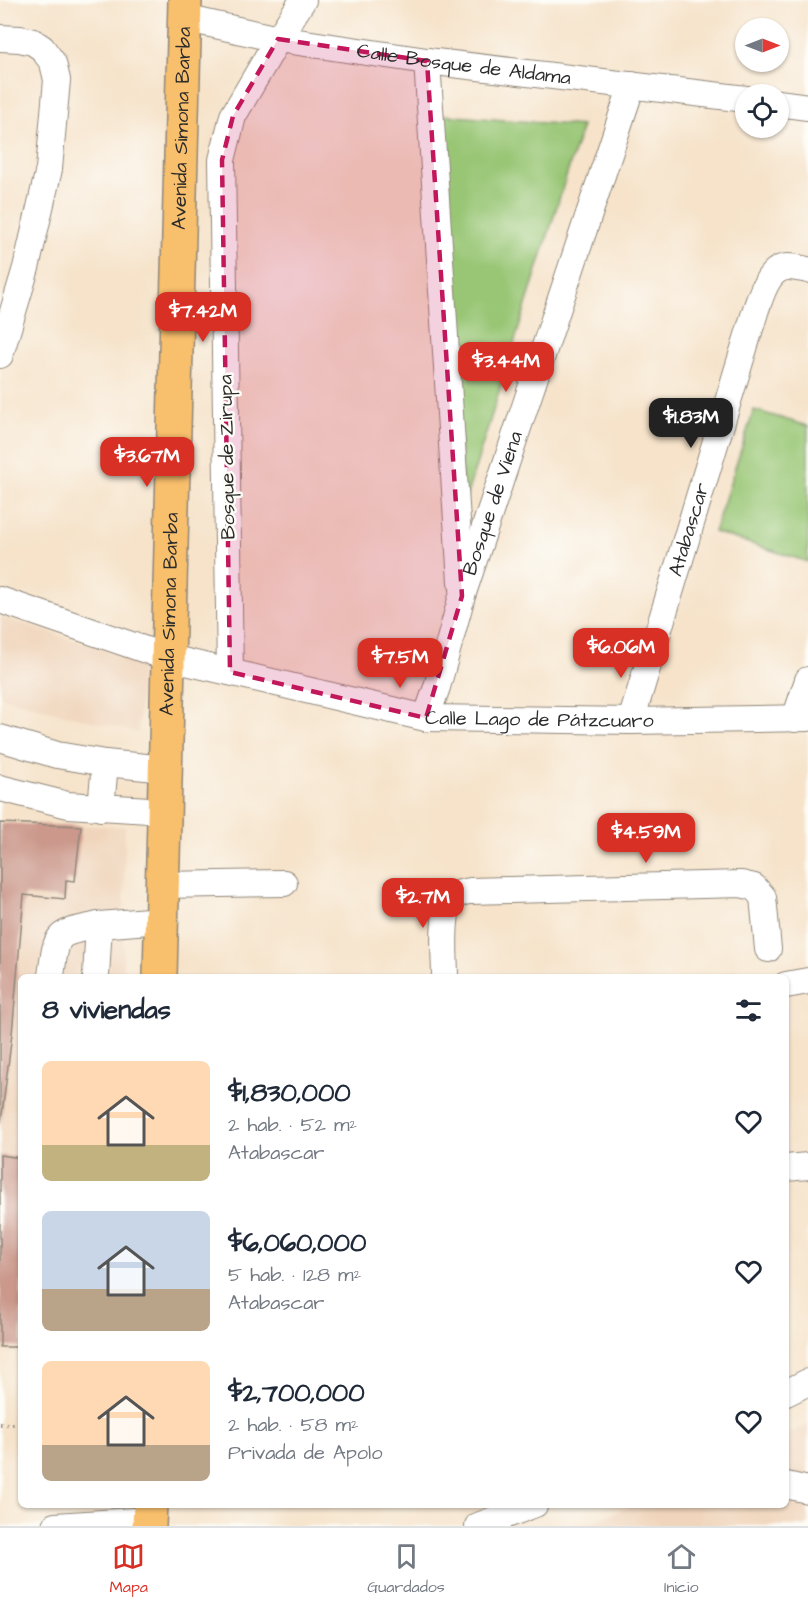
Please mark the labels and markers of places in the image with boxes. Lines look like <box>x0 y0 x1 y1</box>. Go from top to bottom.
pin: $7.42M <box>154 292 252 343</box>
pin: $3.44M <box>457 342 555 393</box>
pin: $1.83M <box>642 398 740 449</box>
pin: $3.67M <box>98 437 196 488</box>
pin: $6.06M <box>572 628 670 679</box>
pin: $7.5M <box>358 638 442 689</box>
pin: $4.59M <box>597 813 695 864</box>
pin: $2.7M <box>381 878 465 929</box>

